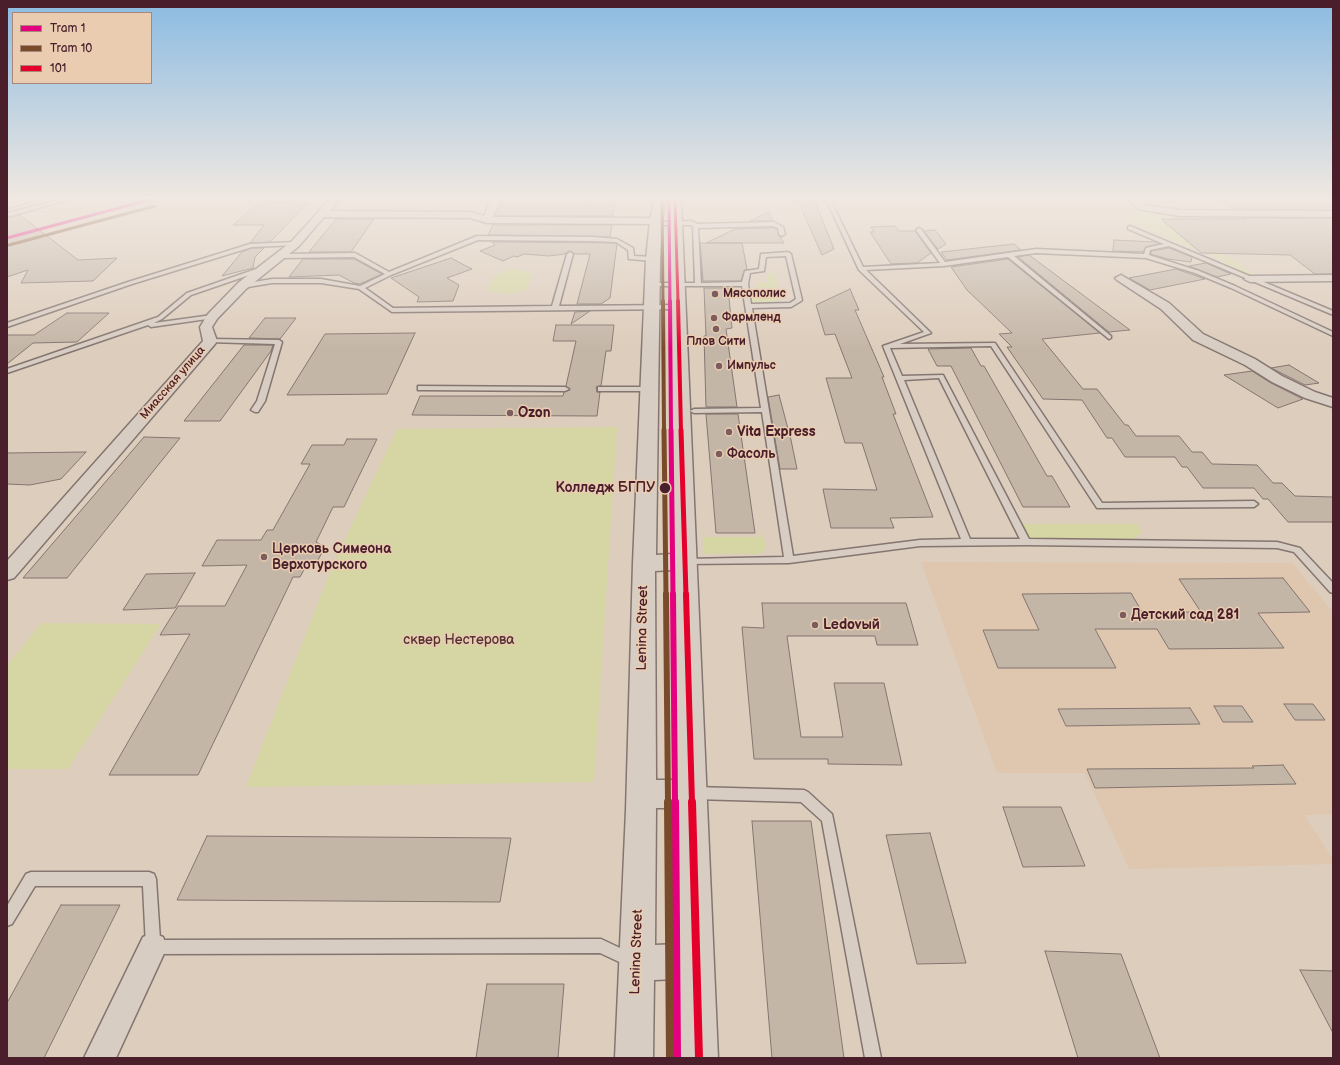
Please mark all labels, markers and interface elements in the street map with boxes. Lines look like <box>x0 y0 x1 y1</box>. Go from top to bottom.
legend <box>12 12 152 84</box>
text: Tram 1 <box>50 21 85 36</box>
text: Tram 10 <box>50 41 92 56</box>
text: 101 <box>50 61 66 76</box>
place label: Мясополис <box>723 287 786 301</box>
marker: Мясополис <box>710 289 720 299</box>
place label: Фармленд <box>722 311 781 325</box>
marker: Фармленд <box>709 313 719 323</box>
marker: Плов Сити <box>711 324 721 334</box>
place label: Плов Сити <box>686 335 746 349</box>
street label: Миасская улица <box>137 344 209 422</box>
place label: Импульс <box>727 359 776 373</box>
marker: Импульс <box>714 361 724 371</box>
place label: Ozon <box>518 405 551 421</box>
marker: Ozon <box>505 408 515 418</box>
place label: Vita Express <box>737 424 816 440</box>
marker: Vita Express <box>724 427 734 437</box>
place label: Фасоль <box>727 446 775 462</box>
marker: Фасоль <box>714 449 724 459</box>
place label: Колледж БГПУ <box>555 480 655 496</box>
marker: Колледж БГПУ <box>658 481 672 495</box>
place label: Церковь Симеона Верхотурского <box>272 541 391 574</box>
marker: Церковь Симеона Верхотурского <box>259 552 269 562</box>
street label: Lenina Street <box>634 585 652 671</box>
place label: Детский сад 281 <box>1131 607 1239 623</box>
marker: Детский сад 281 <box>1118 610 1128 620</box>
place label: Ledovый <box>823 617 880 633</box>
marker: Ledovый <box>810 620 820 630</box>
park label: сквер Нестерова <box>403 632 515 648</box>
street label: Lenina Street <box>627 909 647 995</box>

